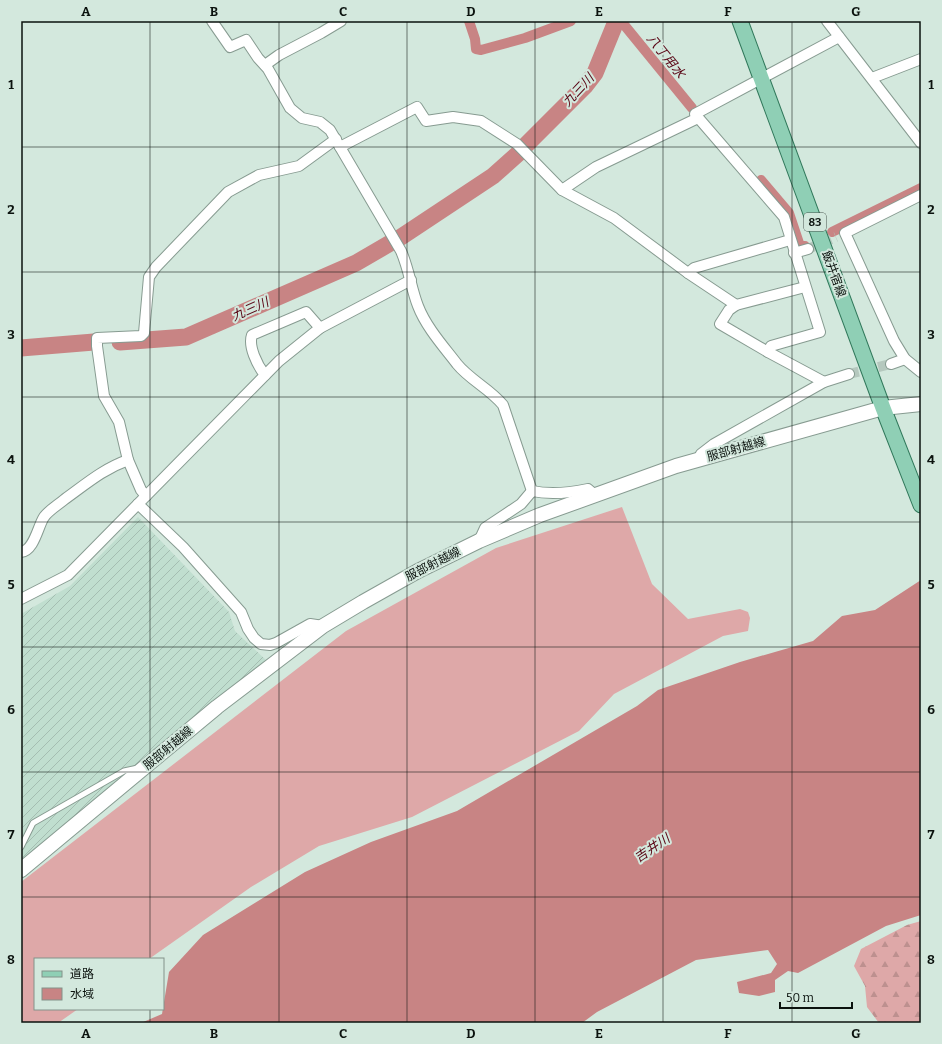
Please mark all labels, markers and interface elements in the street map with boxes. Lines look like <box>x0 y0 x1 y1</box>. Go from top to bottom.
text: A <box>81 4 91 19</box>
text: B <box>210 4 218 19</box>
text: C <box>339 4 347 19</box>
text: D <box>466 4 476 19</box>
text: E <box>595 4 603 19</box>
text: F <box>724 4 732 19</box>
text: G <box>851 4 861 19</box>
water label: 八丁用水 <box>644 31 689 82</box>
water label: 九三川 <box>559 69 598 109</box>
text: 1 <box>8 77 14 92</box>
text: 1 <box>928 77 934 92</box>
text: 2 <box>7 202 15 217</box>
text: 2 <box>927 202 935 217</box>
road number: 83 <box>804 213 826 231</box>
street label: 飯井宿線 <box>819 249 849 299</box>
water label: 九三川 <box>229 293 273 324</box>
text: 3 <box>7 327 15 342</box>
text: 3 <box>927 327 935 342</box>
street label: 服部射越線 <box>705 434 767 464</box>
text: 4 <box>7 452 15 467</box>
text: 4 <box>927 452 935 467</box>
street label: 服部射越線 <box>403 544 463 584</box>
text: 5 <box>7 577 15 592</box>
text: 5 <box>927 577 935 592</box>
text: 6 <box>7 702 15 717</box>
text: 6 <box>927 702 935 717</box>
street label: 服部射越線 <box>141 723 195 773</box>
text: 7 <box>8 827 15 842</box>
text: 7 <box>928 827 935 842</box>
water label: 吉井川 <box>632 830 674 865</box>
text: 8 <box>7 952 15 967</box>
text: 8 <box>927 952 935 967</box>
legend <box>34 958 164 1010</box>
text: 道路 <box>70 967 94 981</box>
scale bar <box>780 984 852 1010</box>
text: 水域 <box>70 987 94 1001</box>
text: 50 m <box>786 991 815 1005</box>
text: A <box>81 1026 91 1041</box>
text: B <box>210 1026 218 1041</box>
text: C <box>339 1026 347 1041</box>
text: D <box>466 1026 476 1041</box>
text: E <box>595 1026 603 1041</box>
text: F <box>724 1026 732 1041</box>
text: G <box>851 1026 861 1041</box>

